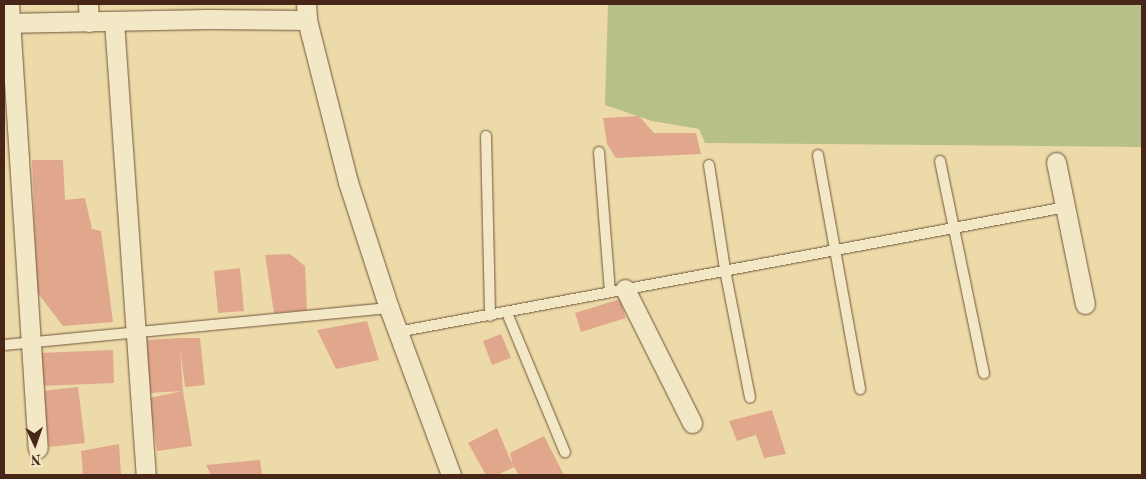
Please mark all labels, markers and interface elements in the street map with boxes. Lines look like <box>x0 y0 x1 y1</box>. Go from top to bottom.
north arrow <box>10 419 60 469</box>
text: N <box>30 452 42 466</box>

